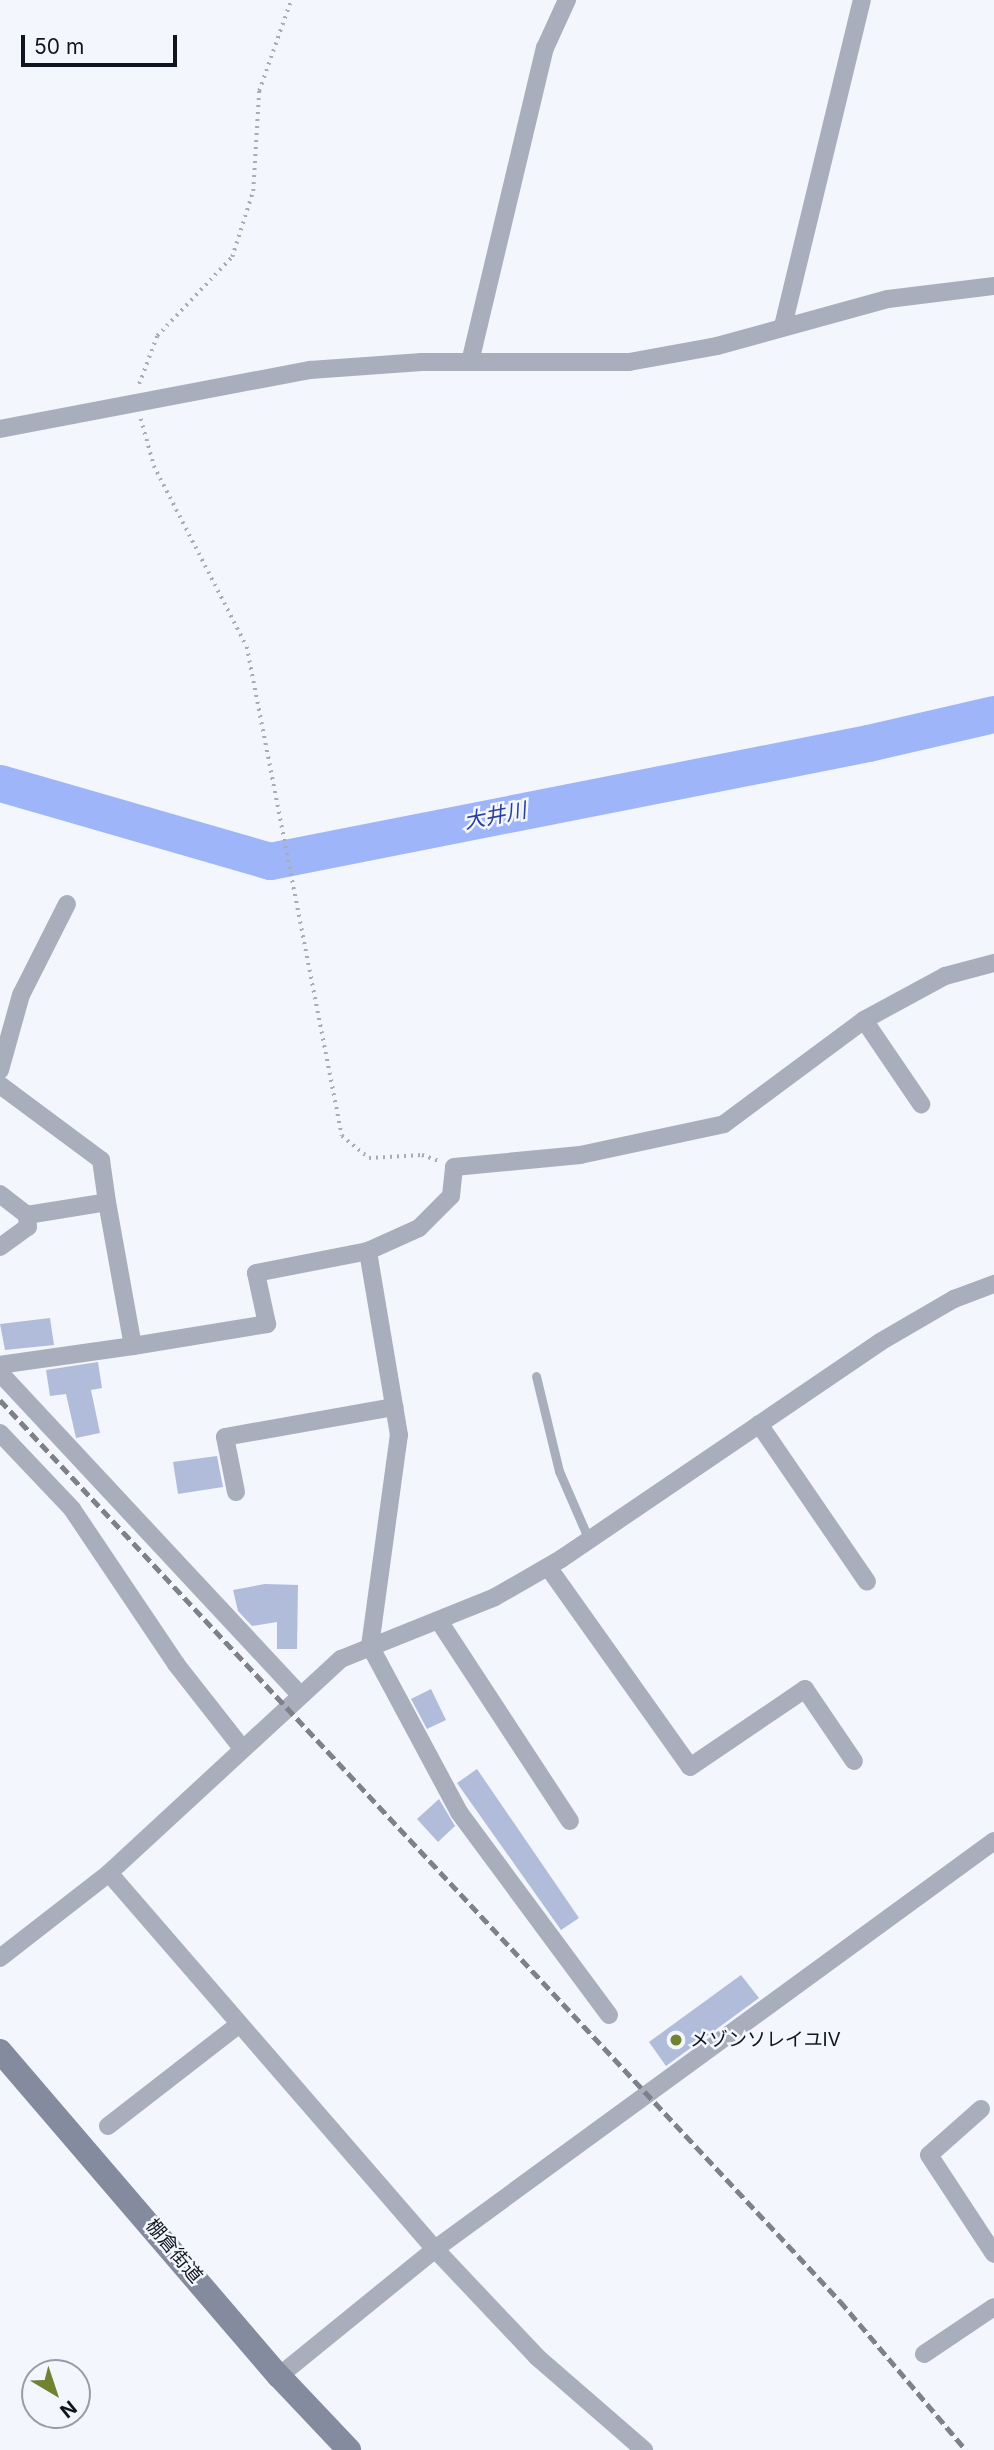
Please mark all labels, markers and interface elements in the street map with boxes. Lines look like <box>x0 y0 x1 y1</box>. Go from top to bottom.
scale bar <box>24 21 180 65</box>
text: 50 m <box>34 34 84 59</box>
water label: 大井川 <box>462 798 528 834</box>
place label: メゾンソレイユⅣ <box>690 2029 841 2051</box>
marker: メゾンソレイユⅣ <box>668 2032 684 2048</box>
street label: 棚倉街道 <box>141 2215 207 2287</box>
north arrow <box>21 2359 91 2429</box>
text: N <box>55 2396 81 2423</box>

